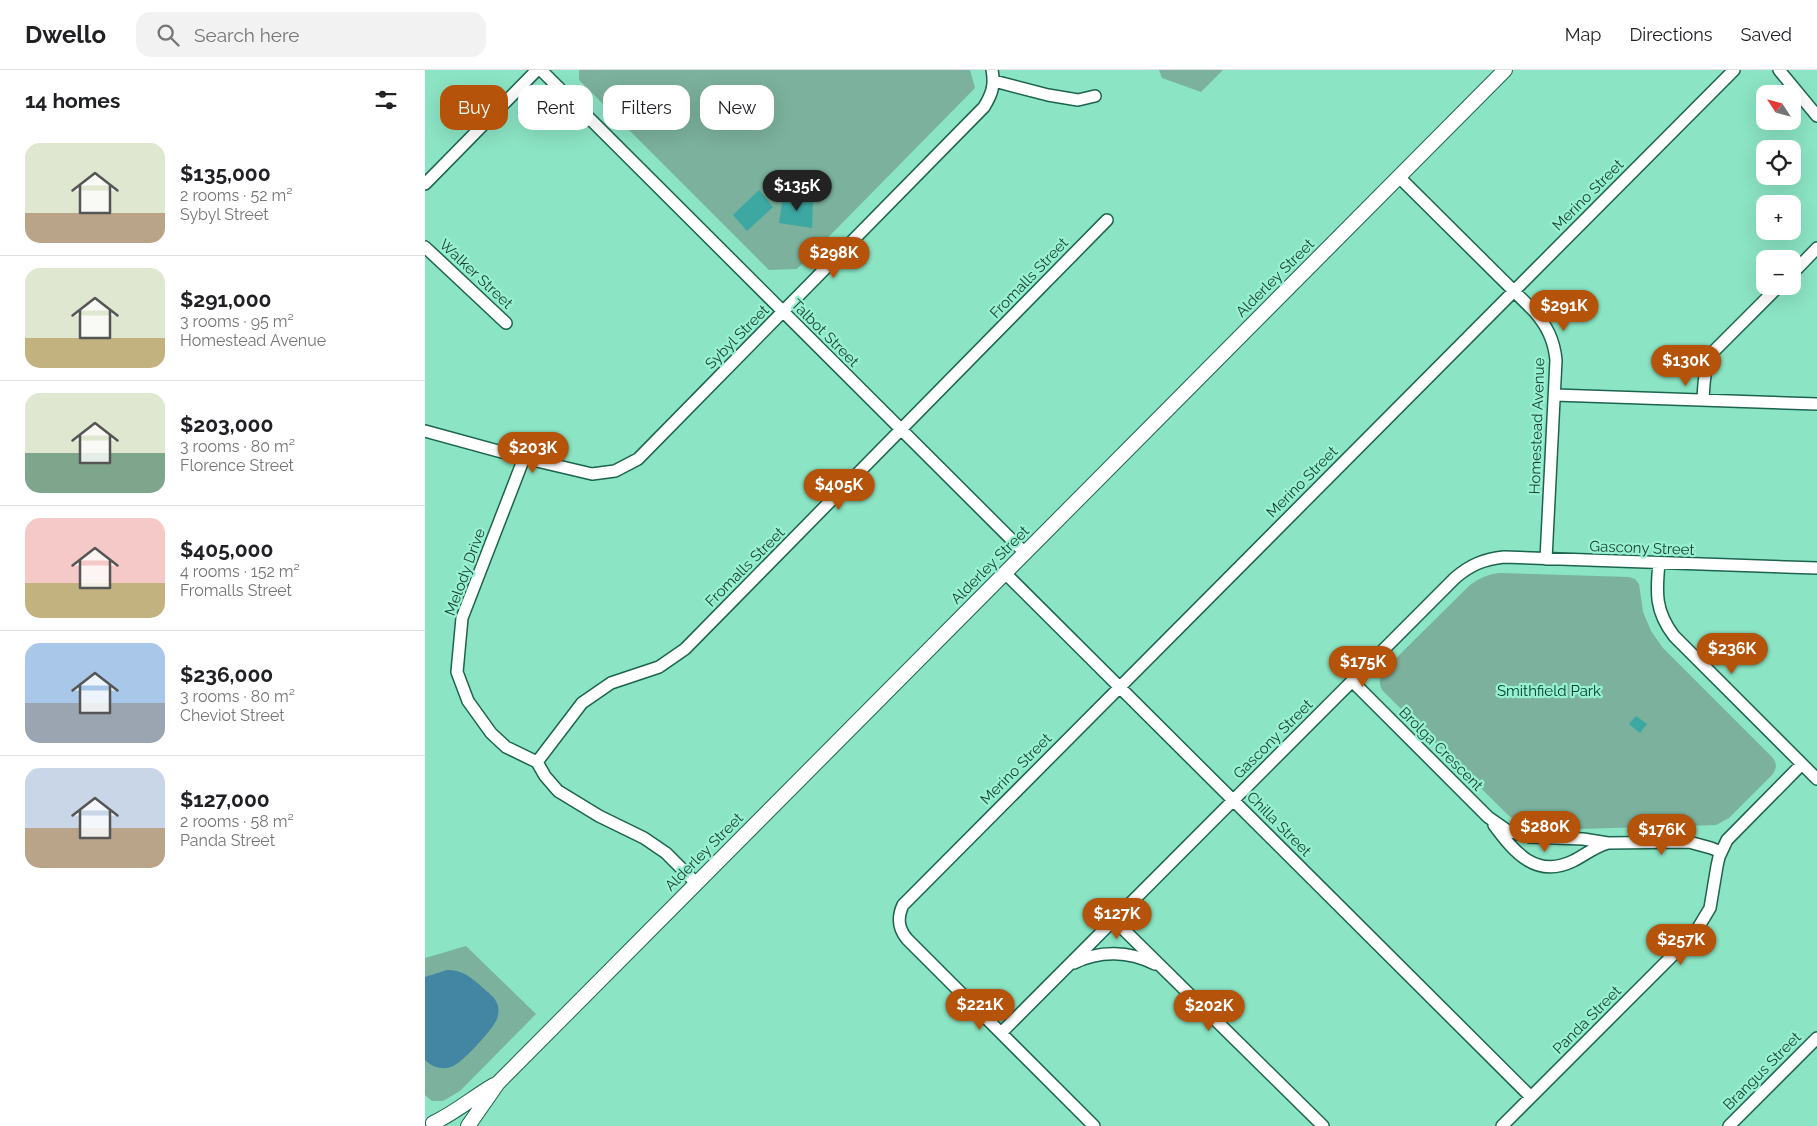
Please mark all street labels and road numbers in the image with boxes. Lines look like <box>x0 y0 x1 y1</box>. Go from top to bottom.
street label: Merino Street <box>1549 156 1627 234</box>
street label: Fromalls Street <box>986 234 1072 322</box>
street label: Walker Street <box>436 235 516 313</box>
street label: Alderley Street <box>1232 235 1318 321</box>
street label: Talbot Street <box>787 295 863 371</box>
street label: Sybyl Street <box>701 301 773 373</box>
street label: Homestead Avenue <box>1526 357 1548 495</box>
street label: Merino Street <box>1263 443 1341 521</box>
street label: Alderley Street <box>947 522 1033 608</box>
street label: Fromalls Street <box>702 524 788 610</box>
street label: Melody Drive <box>441 526 489 618</box>
street label: Gascony Street <box>1589 537 1695 559</box>
street label: Gascony Street <box>1230 696 1316 782</box>
street label: Brolga Crescent <box>1395 703 1487 795</box>
street label: Merino Street <box>977 730 1055 808</box>
street label: Chilla Street <box>1243 788 1315 860</box>
street label: Alderley Street <box>661 809 747 895</box>
street label: Panda Street <box>1549 982 1625 1058</box>
street label: Brangus Street <box>1719 1028 1805 1114</box>

